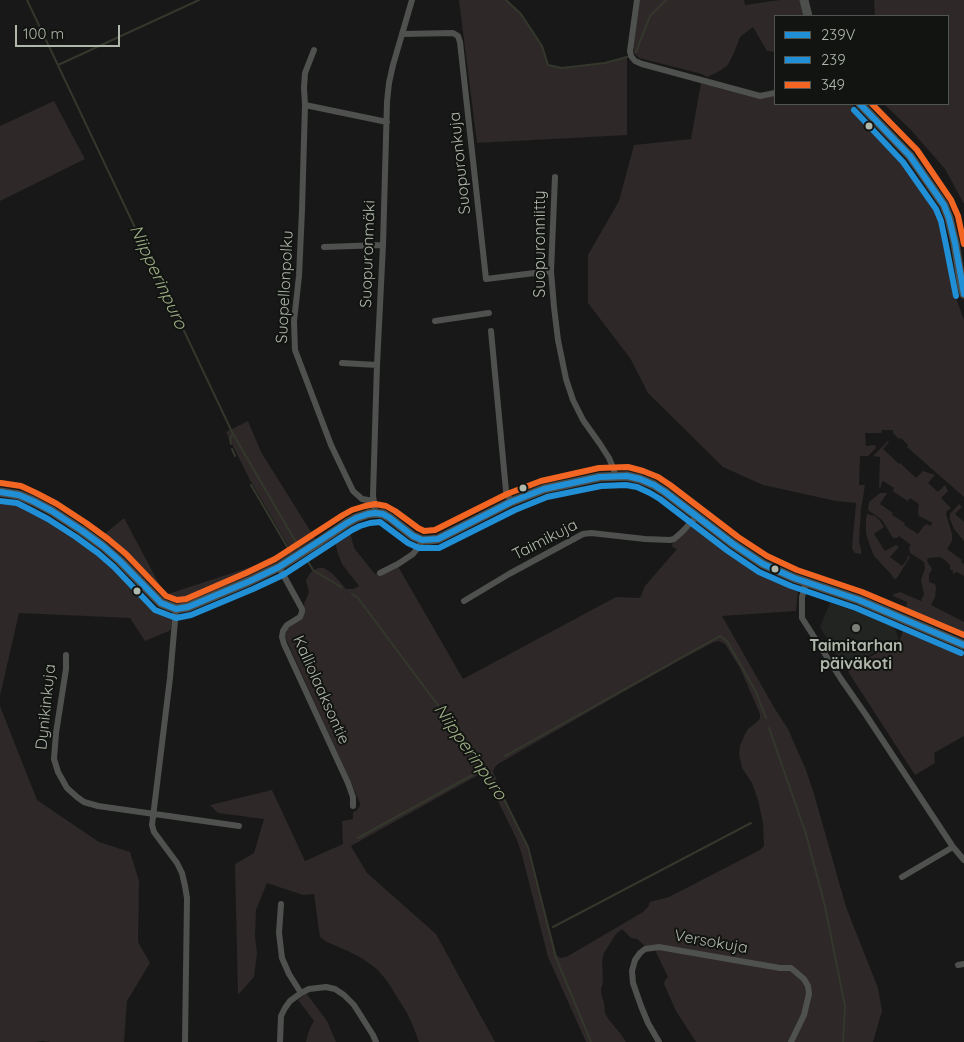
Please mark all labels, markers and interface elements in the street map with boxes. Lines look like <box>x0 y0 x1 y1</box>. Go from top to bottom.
scale bar <box>18 15 122 47</box>
legend <box>774 15 949 105</box>
text: 100 m <box>23 24 64 43</box>
text: 239V <box>821 25 856 44</box>
text: 239 <box>821 50 846 69</box>
text: 349 <box>821 75 845 94</box>
street label: Suopuronkuja <box>445 111 475 215</box>
unlabelled marker <box>864 121 874 131</box>
street label: Suopuronniitty <box>530 190 550 298</box>
street label: Suopuronmäki <box>357 200 379 308</box>
water label: Niipperinpuro <box>124 221 192 333</box>
street label: Suopellonpolku <box>272 230 298 344</box>
unlabelled marker <box>518 483 528 493</box>
street label: Taimikuja <box>509 515 581 565</box>
unlabelled marker <box>770 564 780 574</box>
unlabelled marker <box>132 586 142 596</box>
marker: Taimitarhan päiväkoti <box>850 622 862 634</box>
street label: Kalliolaaksontie <box>288 633 354 747</box>
place label: Taimitarhan päiväkoti <box>809 636 903 674</box>
street label: Dynikinkuja <box>32 663 60 751</box>
water label: Niipperinpuro <box>429 700 511 804</box>
street label: Versokuja <box>673 926 749 958</box>

